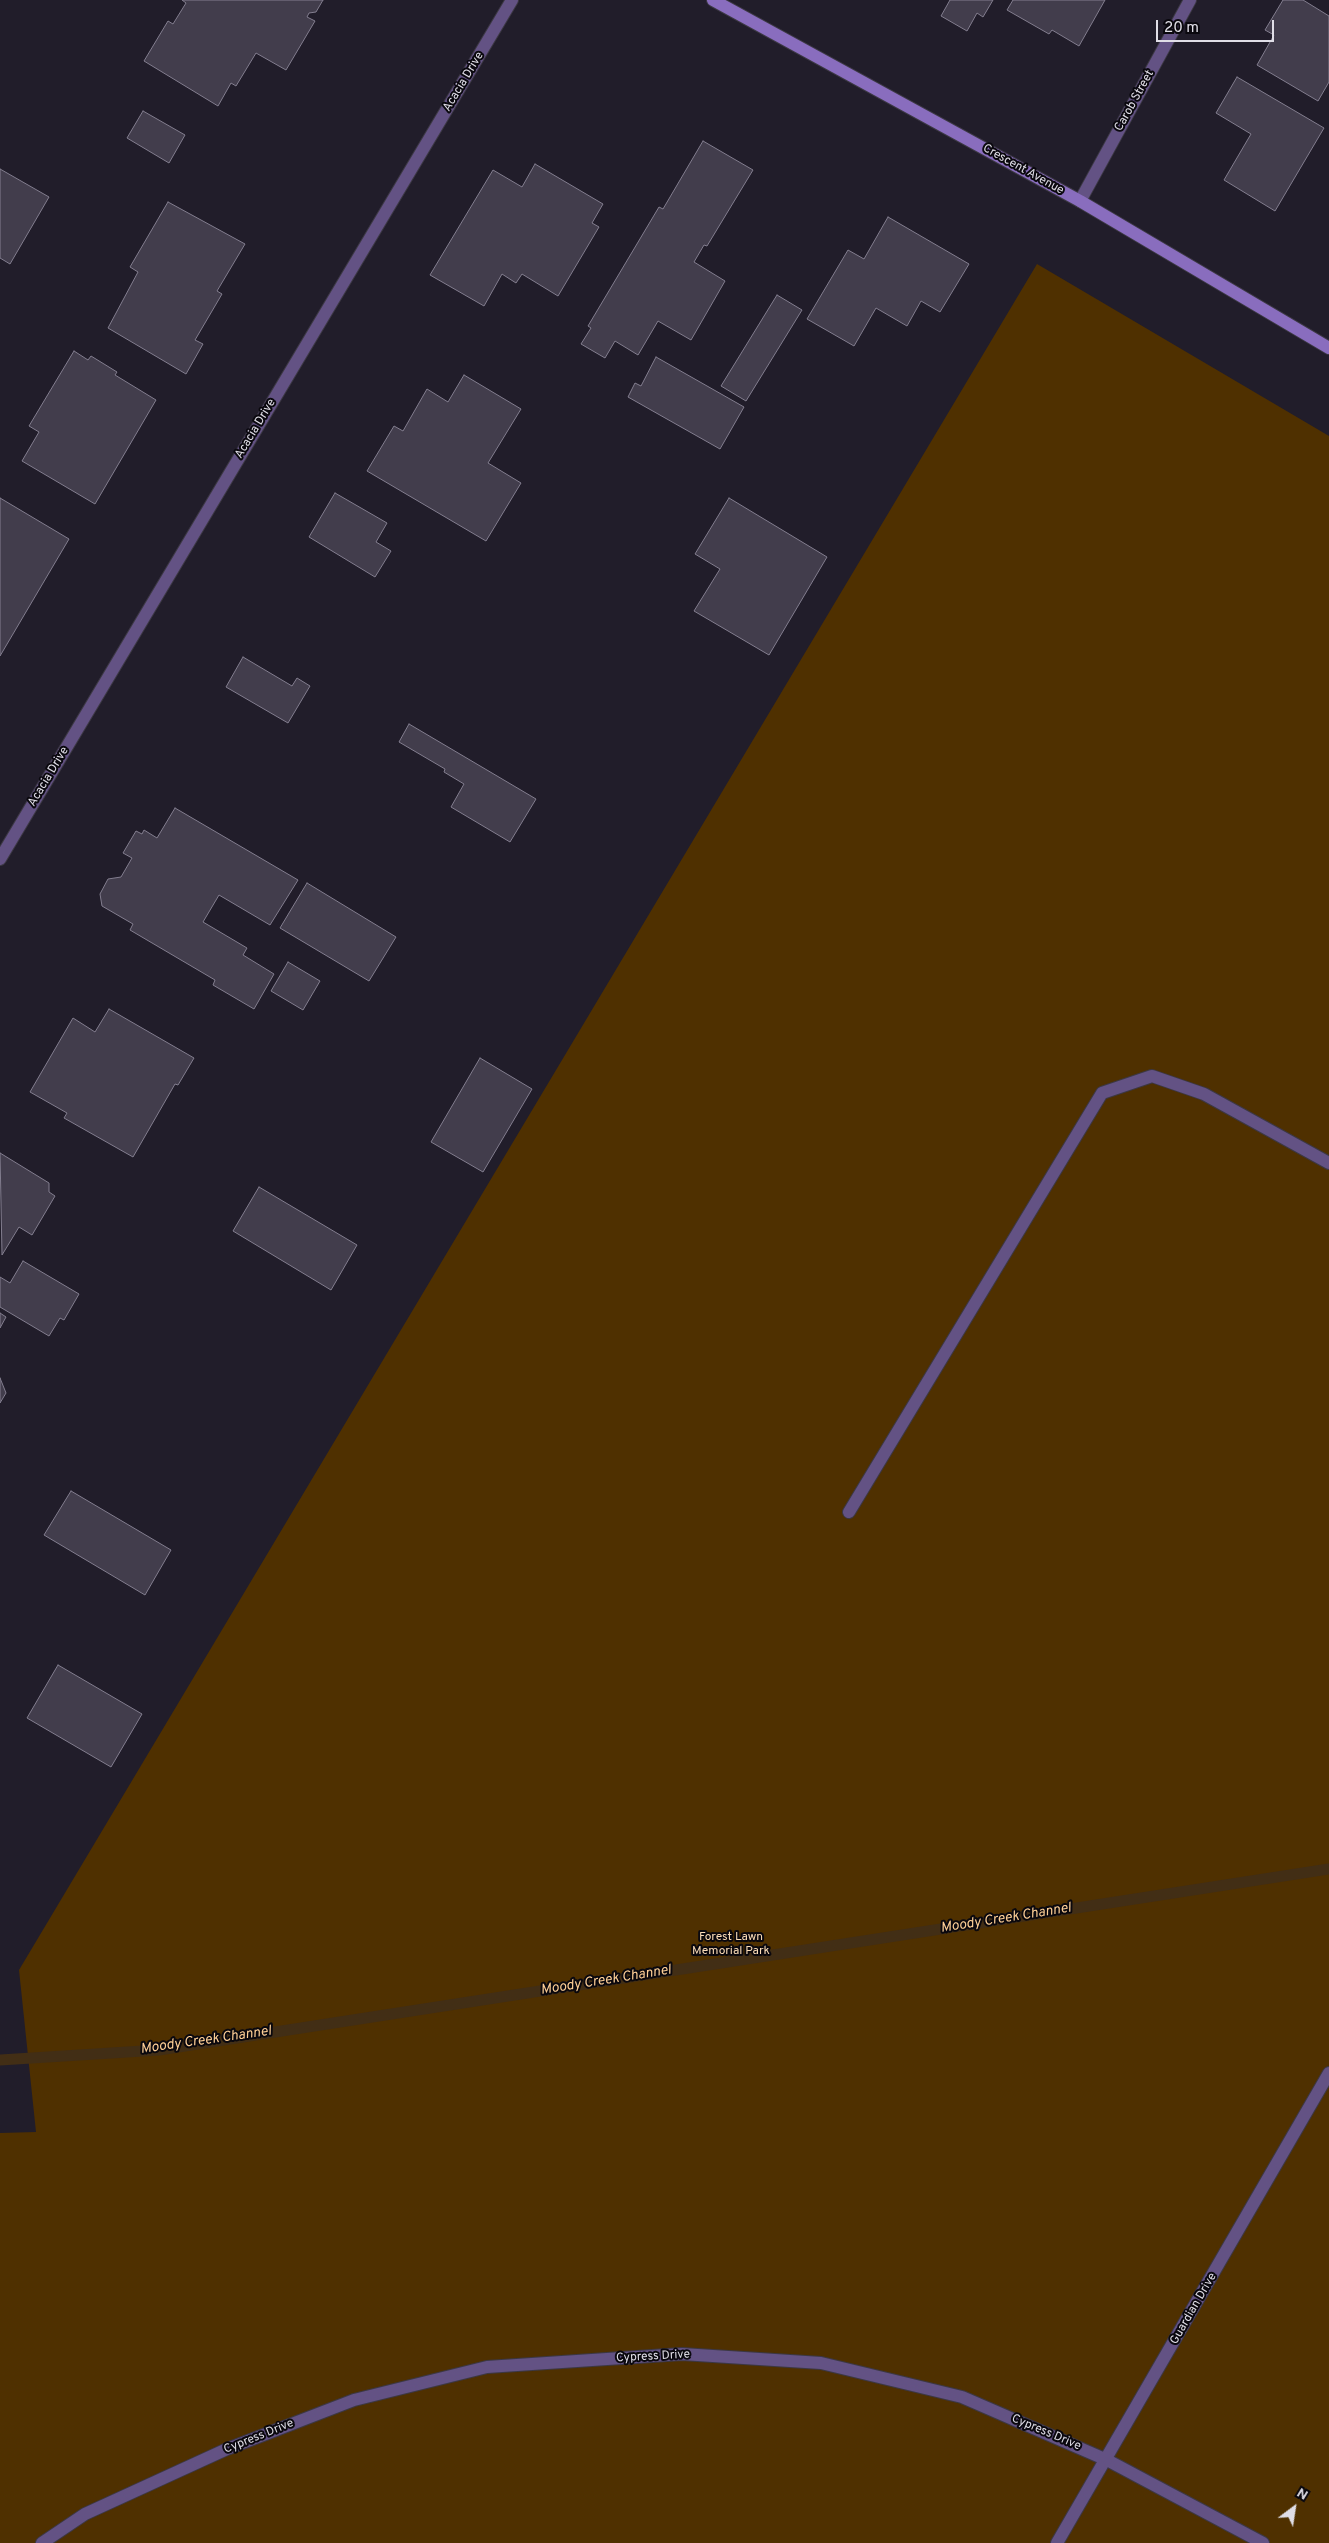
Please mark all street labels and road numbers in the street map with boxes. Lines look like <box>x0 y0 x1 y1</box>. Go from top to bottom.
street label: Acacia Drive <box>441 50 487 114</box>
street label: Carob Street <box>1112 68 1158 134</box>
street label: Crescent Avenue <box>980 142 1066 198</box>
street label: Acacia Drive <box>233 397 279 461</box>
street label: Acacia Drive <box>26 745 72 809</box>
street label: Guardian Drive <box>1168 2271 1220 2347</box>
street label: Cypress Drive <box>616 2348 690 2366</box>
street label: Cypress Drive <box>1009 2412 1083 2454</box>
street label: Cypress Drive <box>222 2416 296 2458</box>

